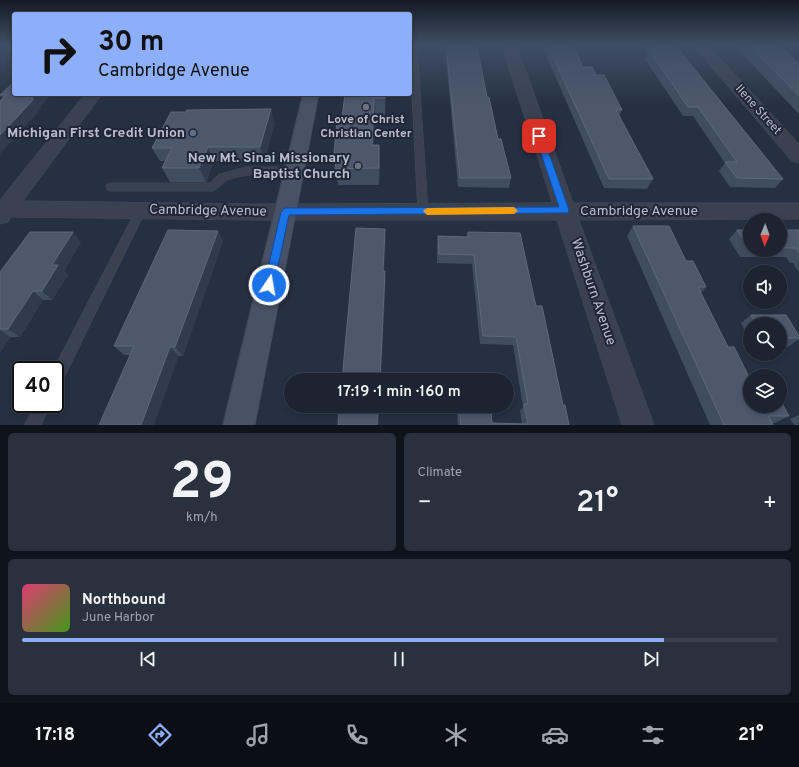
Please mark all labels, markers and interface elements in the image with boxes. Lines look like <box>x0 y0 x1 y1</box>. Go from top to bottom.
text: 30 m <box>98 25 164 61</box>
icon: right <box>32 28 84 80</box>
text: Cambridge Avenue <box>98 60 250 83</box>
street label: Ilene Street <box>731 81 785 139</box>
marker: Love of Christ Christian Center <box>361 102 371 112</box>
place label: Love of Christ Christian Center <box>320 112 412 142</box>
pin <box>522 119 556 153</box>
place label: Michigan First Credit Union <box>7 125 185 142</box>
icon: arrive <box>528 125 550 147</box>
marker: Michigan First Credit Union <box>188 128 198 138</box>
place label: New Mt. Sinai Missionary Baptist Church <box>188 150 350 183</box>
marker: New Mt. Sinai Missionary Baptist Church <box>353 161 363 171</box>
street label: Cambridge Avenue <box>149 201 267 221</box>
street label: Cambridge Avenue <box>580 203 698 220</box>
north arrow <box>743 213 787 257</box>
map controls <box>743 213 787 413</box>
street label: Washburn Avenue <box>567 236 619 348</box>
position arrow <box>248 264 290 306</box>
button: sound <box>743 265 787 309</box>
button: search <box>743 317 787 361</box>
speed limit sign: 40 <box>12 361 64 413</box>
button: layers <box>743 369 787 413</box>
text: 17:19 · 1 min · 160 m <box>337 383 461 402</box>
text: 29 <box>170 451 234 517</box>
text: Climate <box>418 465 462 481</box>
text: 21° <box>576 485 619 522</box>
text: − <box>418 490 432 517</box>
text: + <box>763 490 777 517</box>
text: km/h <box>186 510 218 526</box>
text: Northbound <box>82 591 166 610</box>
text: June Harbor <box>82 610 155 626</box>
icon: previous <box>137 648 159 670</box>
icon: pause <box>388 648 410 670</box>
icon: next <box>640 648 662 670</box>
icon: directions <box>146 721 174 749</box>
icon: music <box>244 721 272 749</box>
icon: phone <box>343 721 371 749</box>
icon: climate <box>442 721 470 749</box>
icon: car <box>541 721 569 749</box>
icon: filters <box>639 721 667 749</box>
text: 17:18 <box>35 724 75 747</box>
text: 21° <box>738 724 764 747</box>

